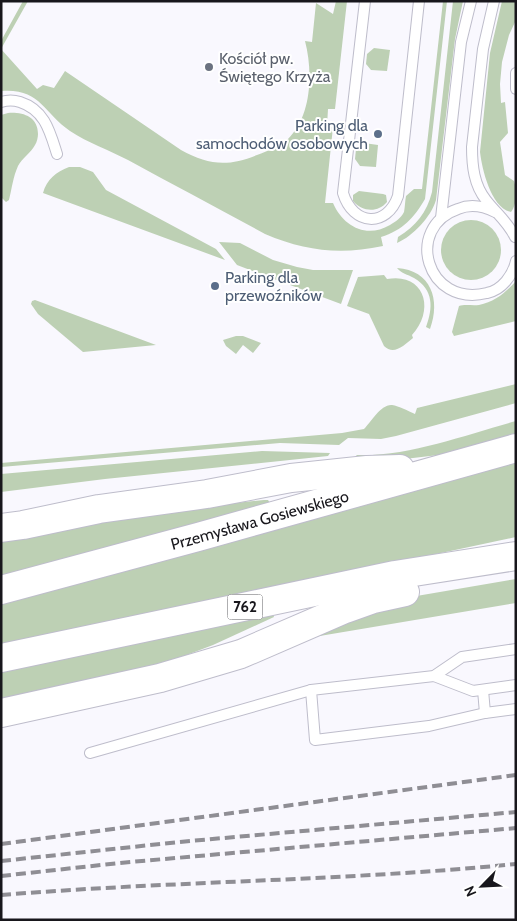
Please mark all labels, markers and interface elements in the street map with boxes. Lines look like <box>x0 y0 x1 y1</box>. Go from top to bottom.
place label: Kościół pw. Świętego Krzyża <box>219 49 331 86</box>
marker: Kościół pw. Świętego Krzyża <box>203 61 215 73</box>
place label: Parking dla samochodów osobowych <box>196 116 368 153</box>
marker: Parking dla samochodów osobowych <box>372 128 384 140</box>
place label: Parking dla przewoźników <box>225 268 322 305</box>
marker: Parking dla przewoźników <box>209 280 221 292</box>
street label: Przemysława Gosiewskiego <box>169 486 351 554</box>
road number: 762 <box>228 594 262 620</box>
north arrow <box>457 861 507 911</box>
text: N <box>460 883 480 899</box>

